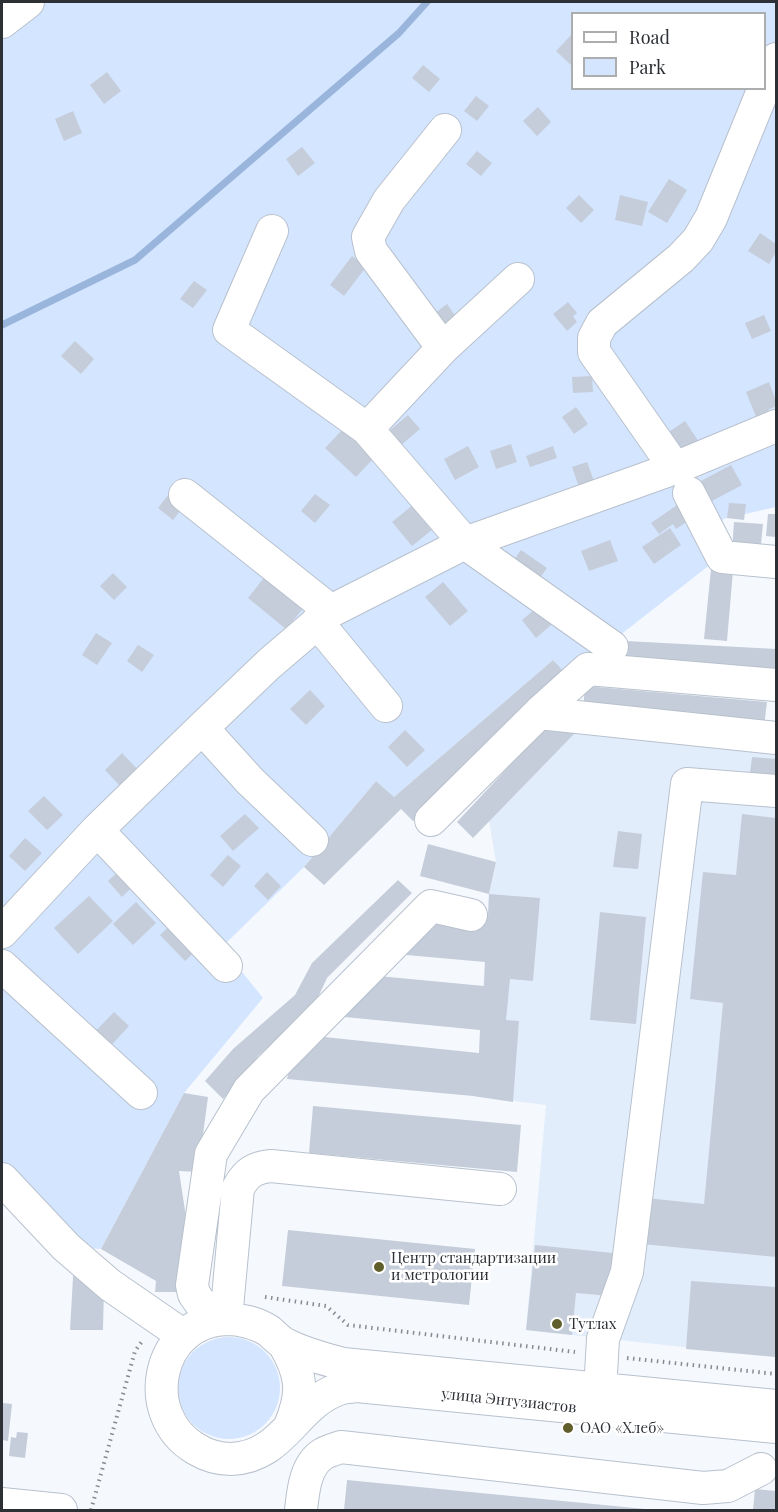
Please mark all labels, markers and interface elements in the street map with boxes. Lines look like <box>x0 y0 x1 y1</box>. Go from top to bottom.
legend <box>571 12 766 90</box>
text: Road <box>629 25 670 49</box>
text: Park <box>629 55 666 79</box>
place label: Центр стандартизации и метрологии <box>391 1249 556 1284</box>
marker: Центр стандартизации и метрологии <box>372 1260 386 1274</box>
place label: Тутлах <box>569 1315 617 1333</box>
marker: Тутлах <box>550 1317 564 1331</box>
street label: улица Энтузиастов <box>441 1385 577 1417</box>
place label: ОАО «Хлеб» <box>580 1419 664 1437</box>
marker: ОАО «Хлеб» <box>561 1421 575 1435</box>

